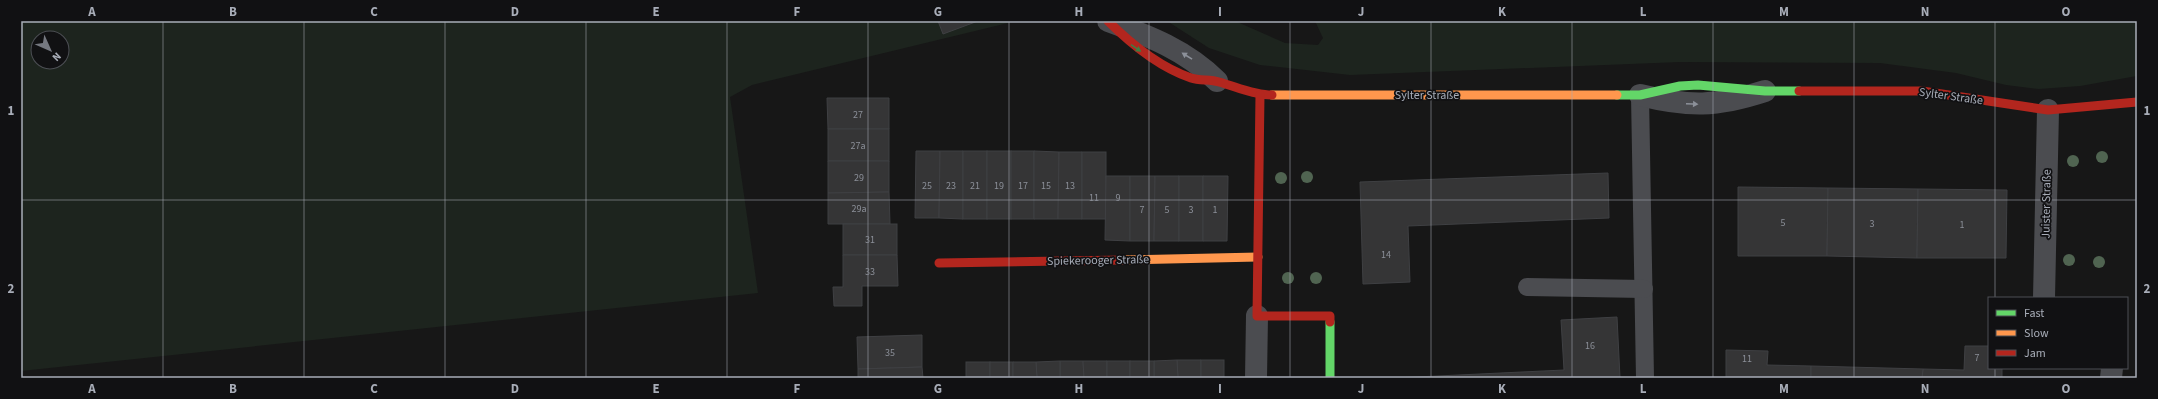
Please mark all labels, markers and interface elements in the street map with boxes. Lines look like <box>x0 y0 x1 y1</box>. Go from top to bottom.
text: A <box>87 3 96 21</box>
text: B <box>229 3 237 21</box>
text: C <box>370 3 378 21</box>
text: D <box>511 3 519 21</box>
text: E <box>652 3 660 21</box>
text: F <box>794 3 801 21</box>
text: G <box>934 3 942 21</box>
text: H <box>1075 3 1083 21</box>
text: I <box>1218 3 1222 21</box>
text: J <box>1358 3 1364 21</box>
text: K <box>1498 3 1507 21</box>
text: L <box>1640 3 1647 21</box>
text: M <box>1779 3 1789 21</box>
text: N <box>1921 3 1929 21</box>
text: O <box>2062 3 2071 21</box>
north arrow <box>30 30 70 70</box>
one-way arrow <box>1131 44 1141 52</box>
text: N <box>49 49 65 65</box>
one-way arrow <box>1182 52 1192 60</box>
street label: Sylter Straße <box>1918 84 1984 109</box>
street label: Sylter Straße <box>1395 87 1459 104</box>
one-way arrow <box>1686 101 1699 107</box>
text: 1 <box>8 102 15 120</box>
text: 1 <box>2144 102 2151 120</box>
house number: 27 <box>853 108 863 122</box>
house number: 27a <box>851 139 865 153</box>
street label: Juister Straße <box>2037 169 2056 239</box>
house number: 29 <box>854 171 864 185</box>
house number: 25 <box>922 179 932 193</box>
house number: 23 <box>946 179 956 193</box>
house number: 21 <box>970 179 980 193</box>
house number: 19 <box>994 179 1004 193</box>
house number: 17 <box>1018 179 1028 193</box>
house number: 15 <box>1041 179 1051 193</box>
house number: 13 <box>1065 179 1075 193</box>
house number: 11 <box>1089 191 1099 205</box>
house number: 9 <box>1116 191 1121 205</box>
house number: 29a <box>852 202 866 216</box>
house number: 7 <box>1140 203 1145 217</box>
house number: 5 <box>1165 203 1170 217</box>
house number: 3 <box>1189 203 1194 217</box>
house number: 1 <box>1213 203 1218 217</box>
house number: 5 <box>1781 216 1786 230</box>
house number: 3 <box>1870 217 1875 231</box>
house number: 1 <box>1960 218 1965 232</box>
house number: 31 <box>865 233 875 247</box>
house number: 14 <box>1381 248 1391 262</box>
street label: Spiekerooger Straße <box>1047 251 1149 270</box>
house number: 33 <box>865 265 875 279</box>
text: 2 <box>8 280 15 298</box>
text: 2 <box>2144 280 2151 298</box>
legend <box>1988 297 2128 369</box>
text: Fast <box>2024 305 2044 322</box>
text: Slow <box>2024 325 2049 342</box>
house number: 16 <box>1585 339 1595 353</box>
text: Jam <box>2024 345 2046 362</box>
house number: 35 <box>885 346 895 360</box>
house number: 7 <box>1975 351 1980 365</box>
house number: 11 <box>1742 352 1752 366</box>
text: A <box>87 380 96 398</box>
text: B <box>229 380 237 398</box>
text: C <box>370 380 378 398</box>
text: D <box>511 380 519 398</box>
text: E <box>652 380 660 398</box>
text: F <box>794 380 801 398</box>
text: G <box>934 380 942 398</box>
text: H <box>1075 380 1083 398</box>
text: I <box>1218 380 1222 398</box>
text: J <box>1358 380 1364 398</box>
text: K <box>1498 380 1507 398</box>
text: L <box>1640 380 1647 398</box>
text: M <box>1779 380 1789 398</box>
text: N <box>1921 380 1929 398</box>
text: O <box>2062 380 2071 398</box>

